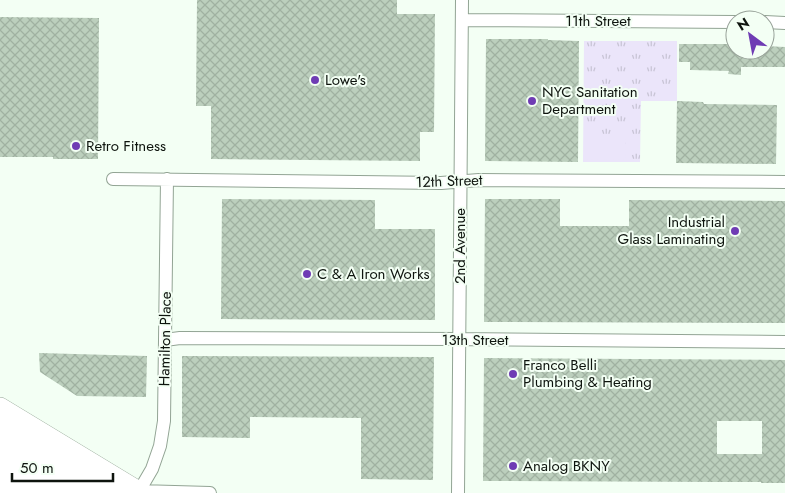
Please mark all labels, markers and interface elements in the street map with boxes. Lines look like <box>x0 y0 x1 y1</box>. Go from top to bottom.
street label: 11th Street <box>565 10 631 32</box>
north arrow <box>725 10 775 60</box>
text: N <box>733 13 753 35</box>
place label: Lowe's <box>325 69 366 91</box>
marker: Lowe's <box>309 74 321 86</box>
place label: NYC Sanitation Department <box>542 81 638 120</box>
marker: NYC Sanitation Department <box>526 95 538 107</box>
place label: Retro Fitness <box>86 135 166 157</box>
marker: Retro Fitness <box>70 140 82 152</box>
street label: 12th Street <box>415 169 483 193</box>
street label: 2nd Avenue <box>449 208 471 284</box>
place label: Industrial Glass Laminating <box>618 211 725 250</box>
marker: Industrial Glass Laminating <box>729 225 741 237</box>
place label: C & A Iron Works <box>317 263 430 285</box>
marker: C & A Iron Works <box>301 268 313 280</box>
street label: Hamilton Place <box>153 291 177 387</box>
street label: 13th Street <box>442 329 509 351</box>
place label: Franco Belli Plumbing & Heating <box>523 354 652 393</box>
marker: Franco Belli Plumbing & Heating <box>507 368 519 380</box>
scale bar <box>12 450 114 482</box>
place label: Analog BKNY <box>523 455 610 477</box>
text: 50 m <box>20 457 54 479</box>
marker: Analog BKNY <box>507 460 519 472</box>

